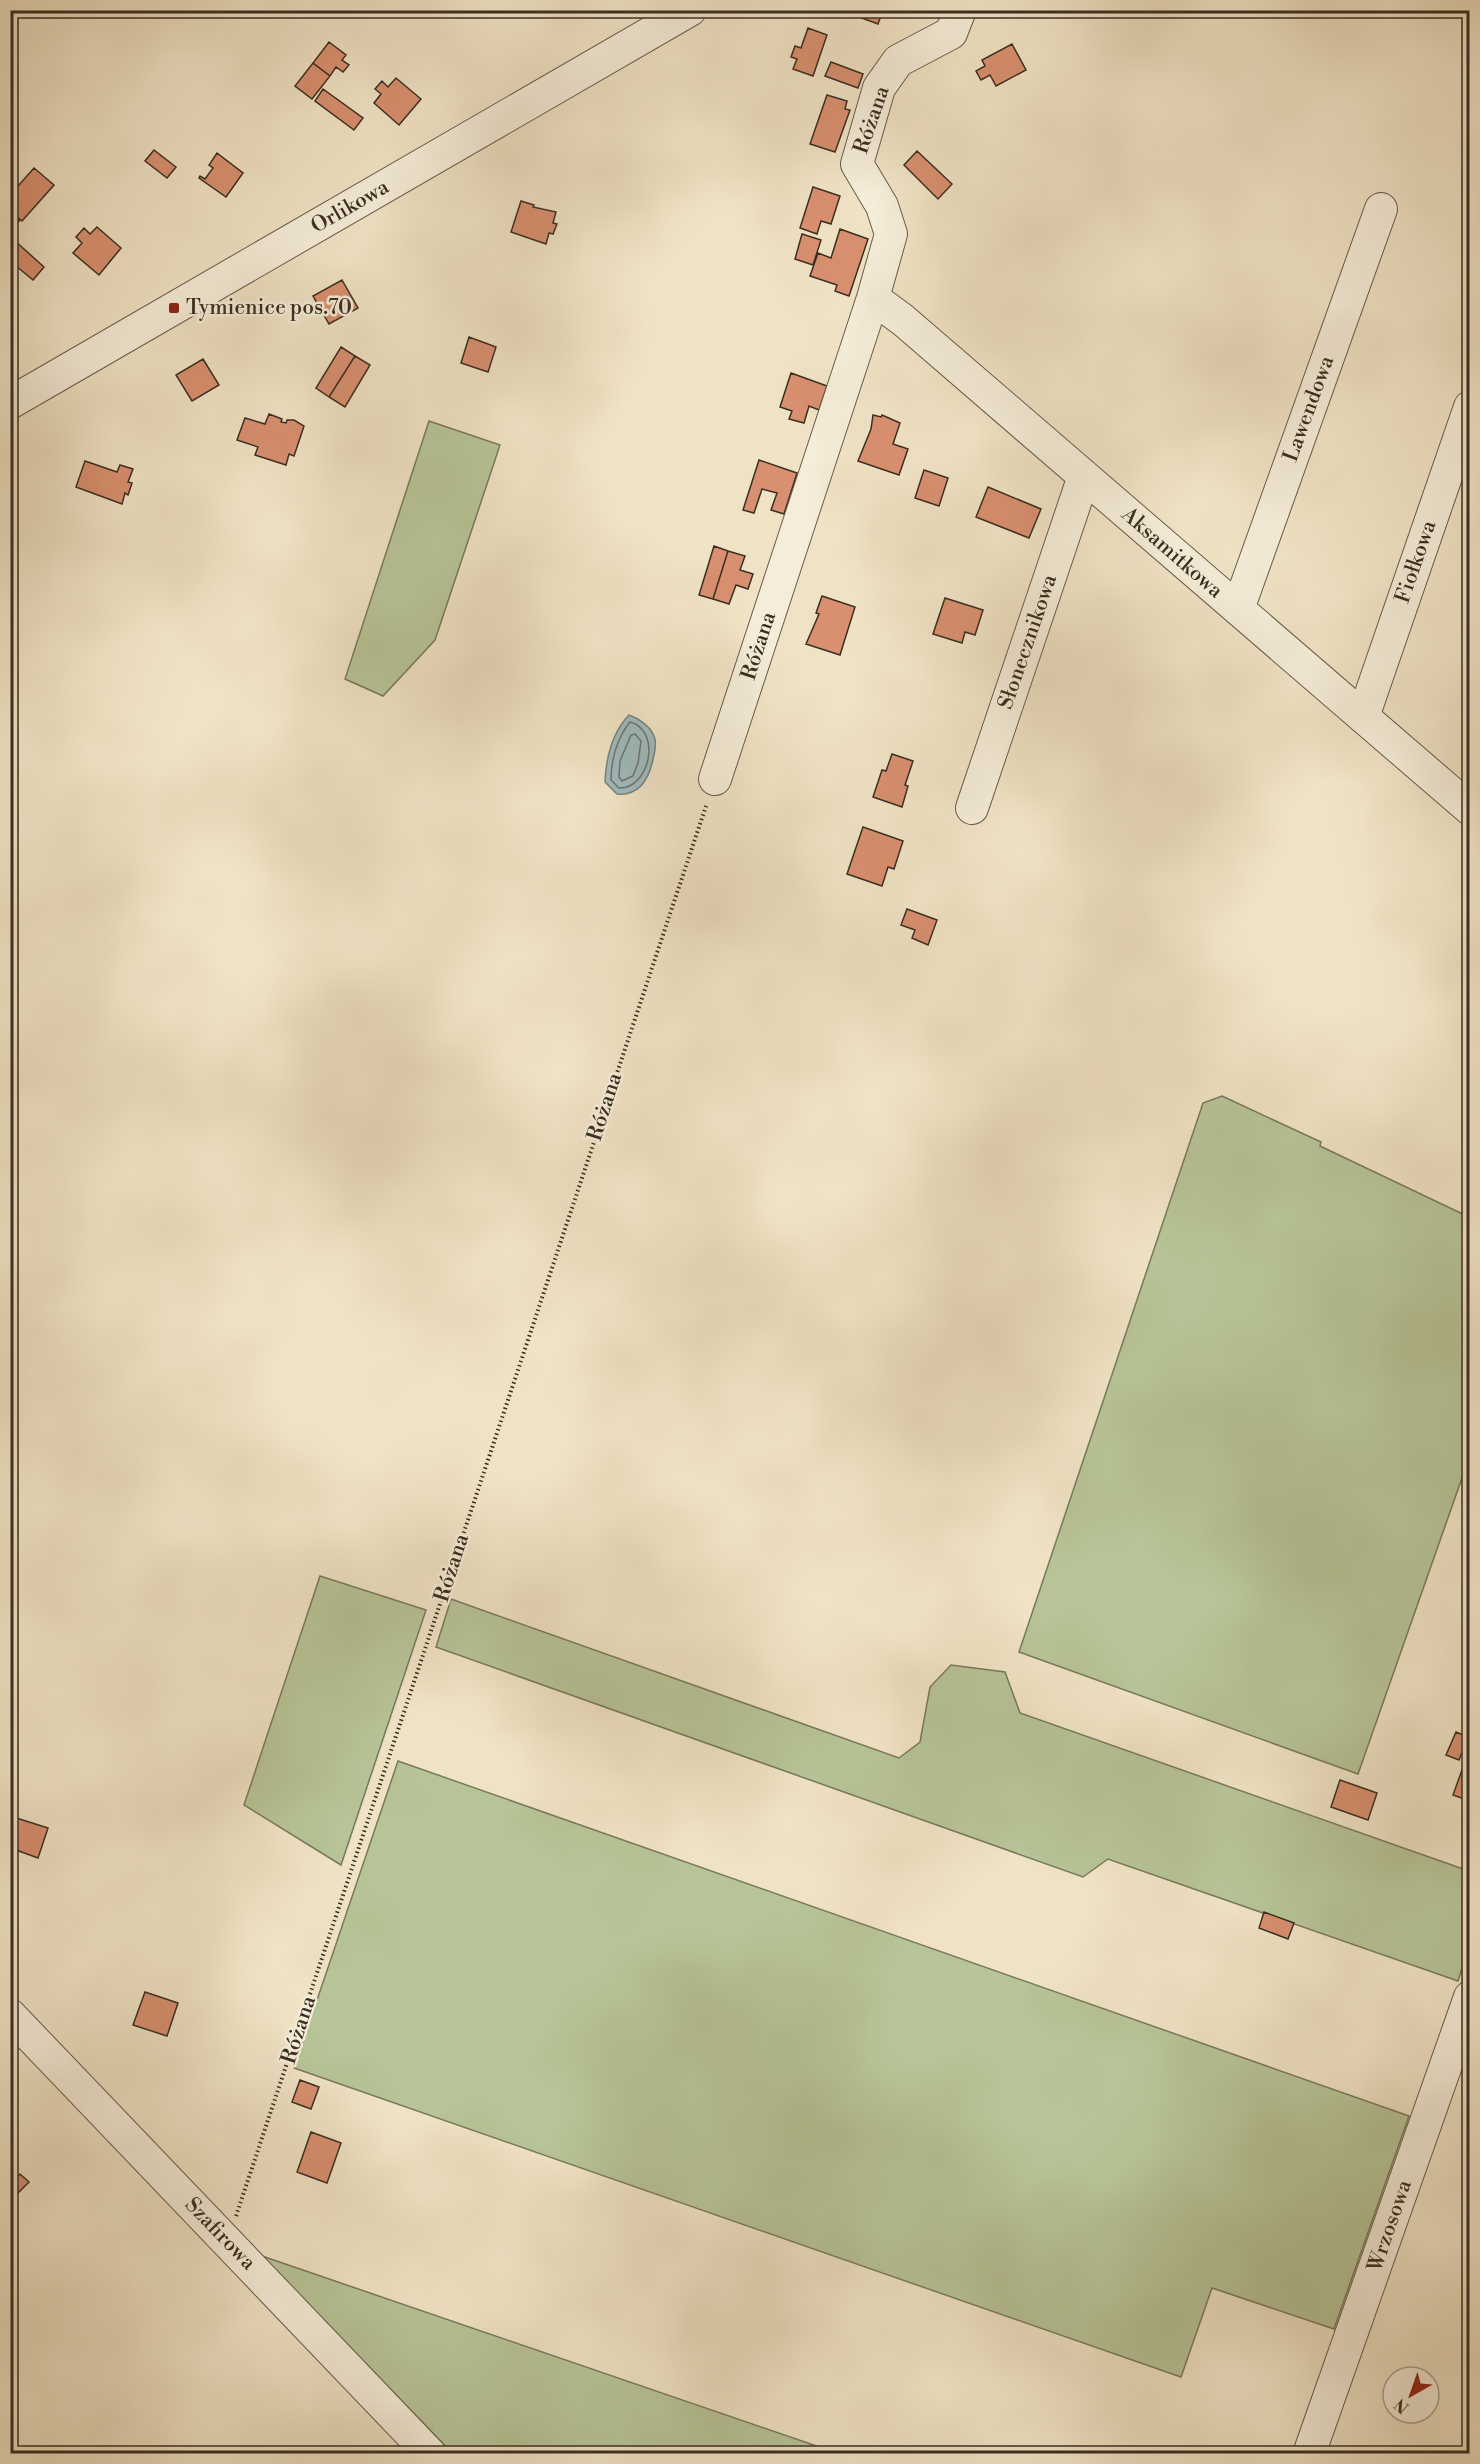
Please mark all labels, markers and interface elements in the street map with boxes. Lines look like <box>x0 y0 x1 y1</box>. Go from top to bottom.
street label: Różana <box>848 82 896 157</box>
street label: Orlikowa <box>306 174 394 240</box>
place label: Tymienice pos.70 <box>186 295 352 321</box>
marker: Tymienice pos.70 <box>167 301 181 315</box>
street label: Lawendowa <box>1278 352 1340 465</box>
street label: Aksamitkowa <box>1115 501 1228 604</box>
street label: Fiołkowa <box>1390 517 1442 607</box>
street label: Słonecznikowa <box>993 571 1063 713</box>
street label: Różana <box>736 608 782 683</box>
street label: Różana <box>582 1069 628 1144</box>
street label: Różana <box>429 1530 475 1605</box>
street label: Różana <box>276 1992 322 2067</box>
street label: Wrzosowa <box>1362 2176 1418 2276</box>
street label: Szafirowa <box>179 2192 261 2276</box>
north arrow <box>1381 2365 1441 2425</box>
text: N <box>1390 2394 1413 2417</box>

